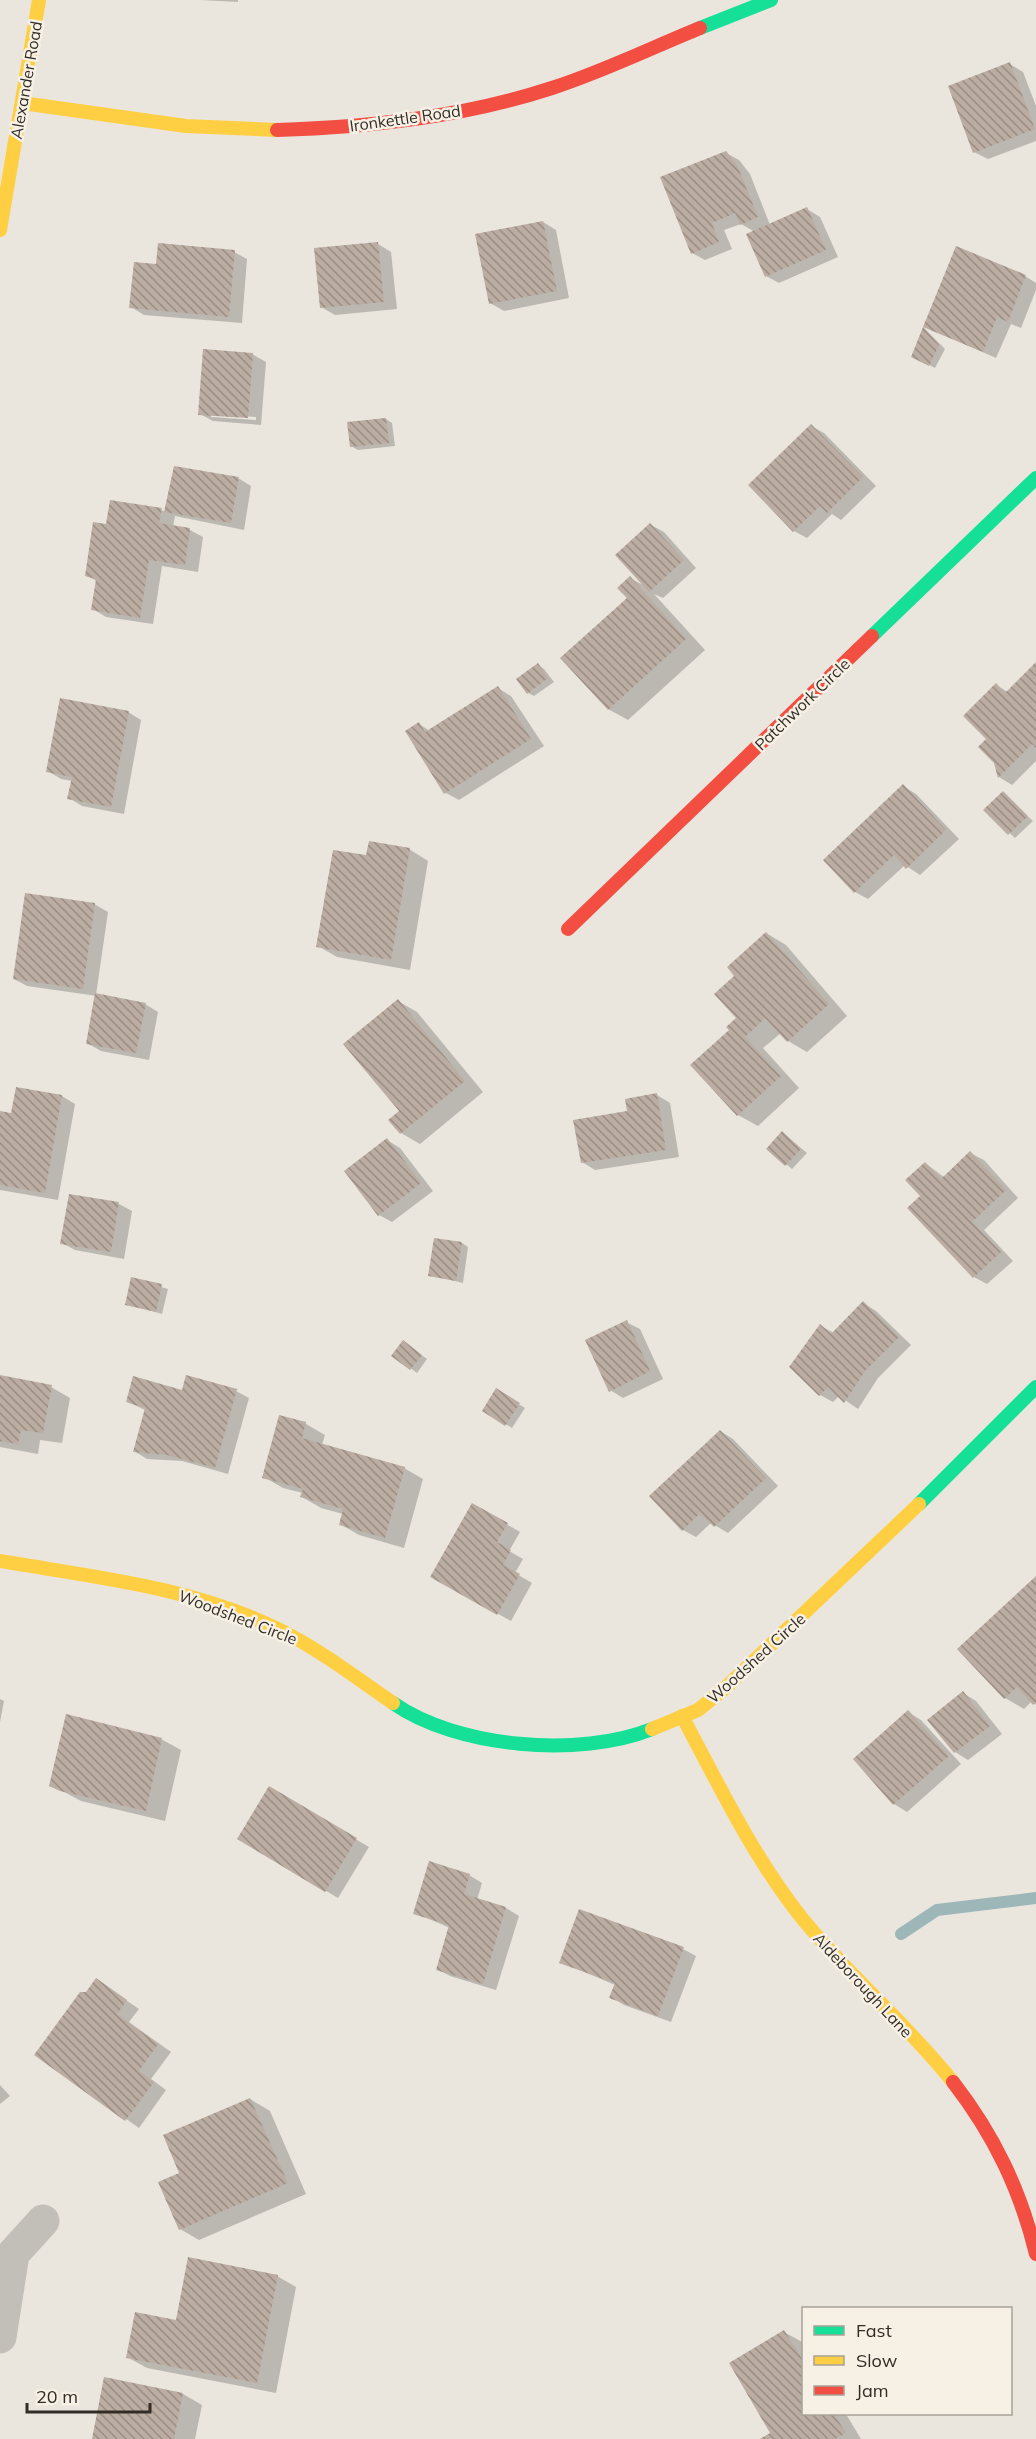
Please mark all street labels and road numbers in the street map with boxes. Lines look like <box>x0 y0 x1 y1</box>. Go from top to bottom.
street label: Alexander Road <box>6 20 46 140</box>
street label: Ironkettle Road <box>348 100 462 136</box>
street label: Patchwork Circle <box>750 654 854 754</box>
street label: Woodshed Circle <box>176 1585 300 1649</box>
street label: Woodshed Circle <box>703 1609 809 1707</box>
street label: Aldeborough Lane <box>809 1928 917 2042</box>

